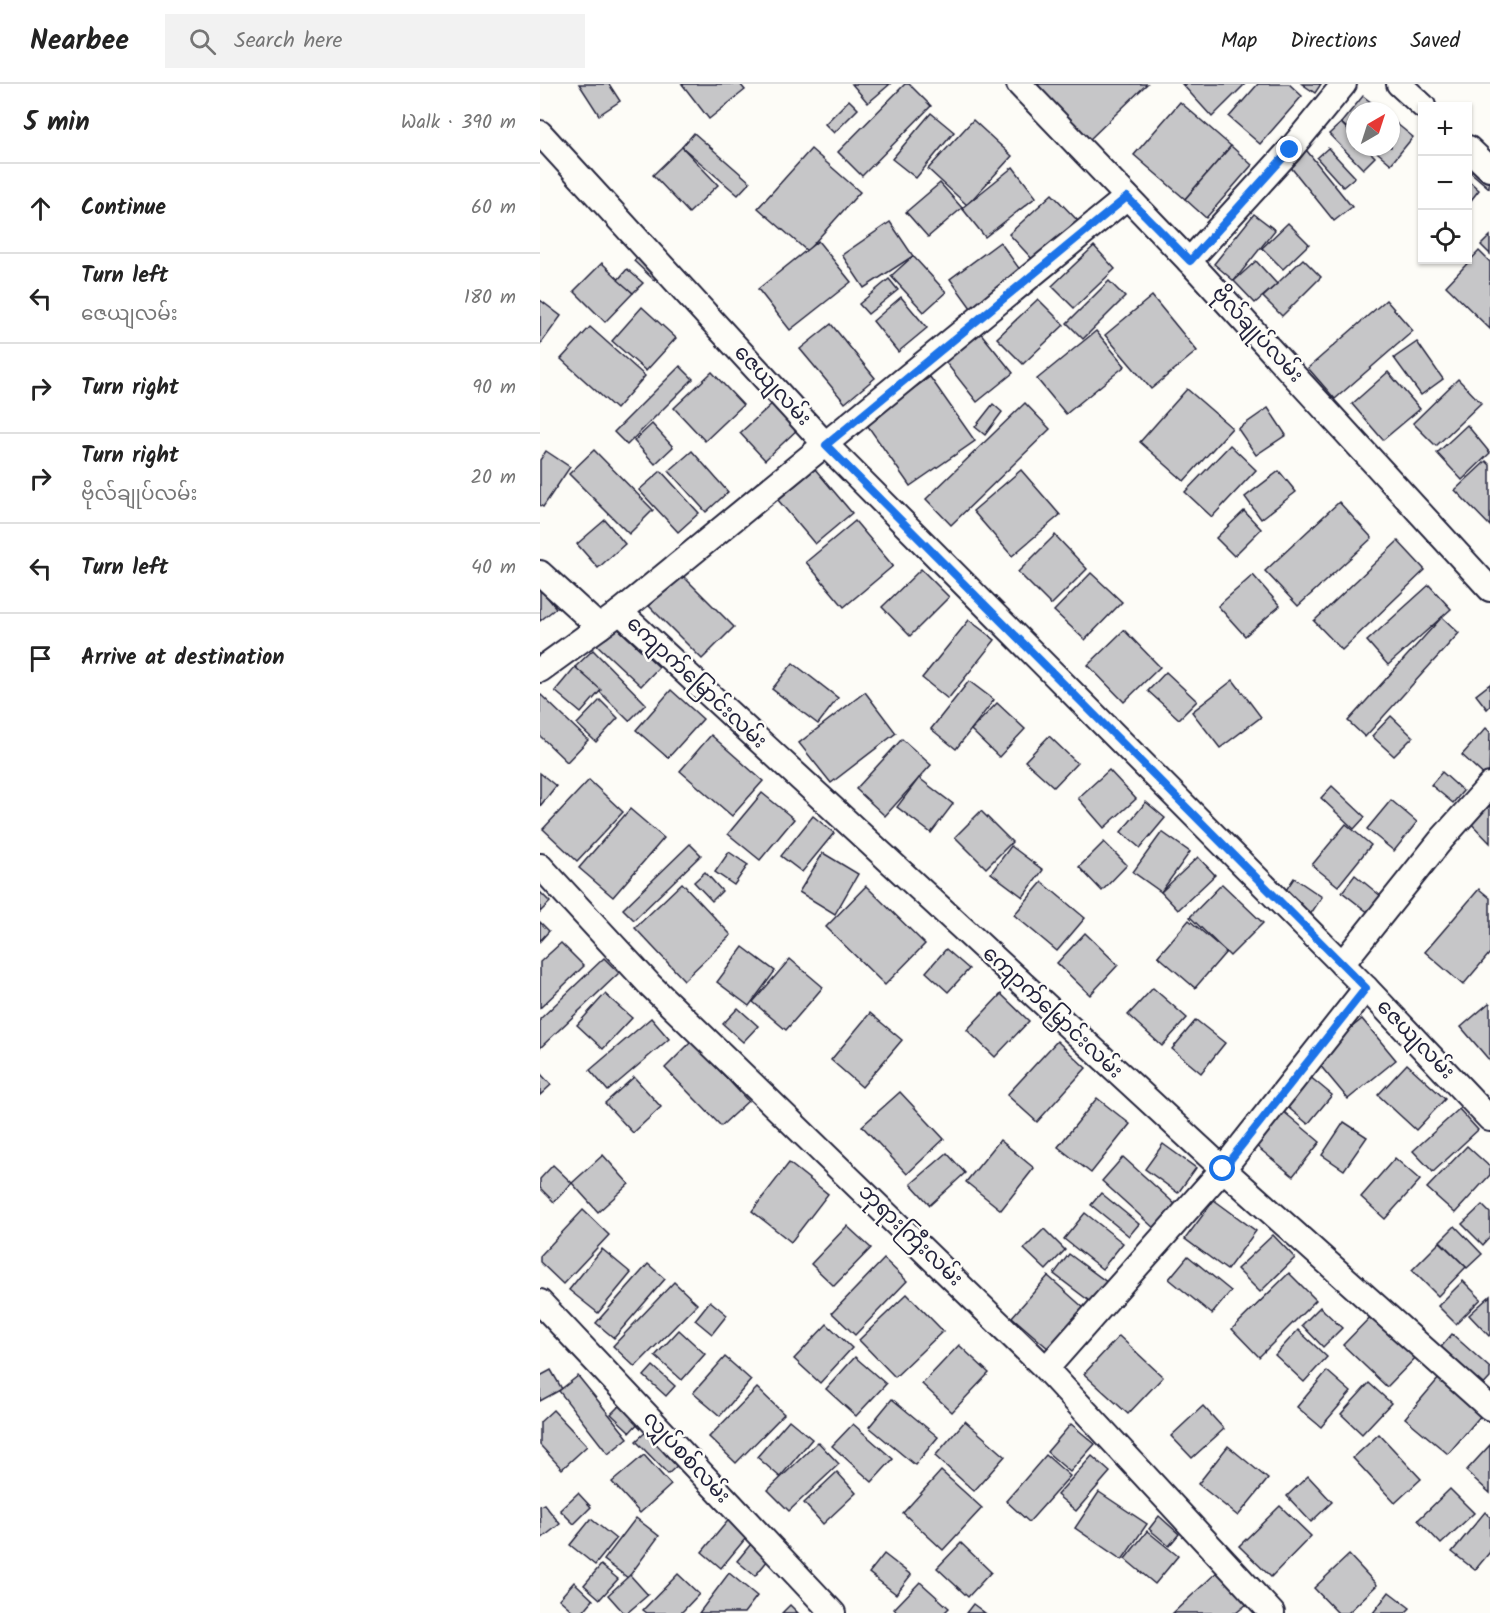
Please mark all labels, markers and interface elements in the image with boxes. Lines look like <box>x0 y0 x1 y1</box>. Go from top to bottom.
search box <box>165 14 585 68</box>
text: Nearbee <box>30 19 129 64</box>
text: Search here <box>234 24 342 59</box>
icon: search <box>186 25 219 58</box>
text: Map <box>1221 25 1257 58</box>
text: Directions <box>1290 25 1377 58</box>
text: Saved <box>1410 25 1460 58</box>
text: 5 min <box>24 102 90 144</box>
north arrow <box>1346 102 1400 156</box>
map controls <box>1418 102 1472 264</box>
button: + <box>1418 102 1472 156</box>
text: Walk · 390 m <box>401 107 516 139</box>
route end <box>1276 136 1302 162</box>
button: − <box>1418 156 1472 210</box>
text: Continue <box>81 191 166 226</box>
icon: ahead <box>24 192 57 225</box>
text: 60 m <box>471 192 516 224</box>
button: locate <box>1418 210 1472 264</box>
text: Turn left <box>81 259 168 294</box>
street label: ဗိုလ်ချုပ်လမ်း <box>1203 278 1311 391</box>
icon: left <box>24 282 57 315</box>
text: 180 m <box>464 282 516 314</box>
text: ဇေယျလမ်း <box>81 299 178 331</box>
street label: ဇေယျလမ်း <box>725 337 819 434</box>
text: Turn right <box>81 371 179 406</box>
icon: right <box>24 372 57 405</box>
text: 90 m <box>472 372 516 404</box>
text: Turn right <box>81 439 179 474</box>
icon: right <box>24 462 57 495</box>
text: 20 m <box>470 462 516 494</box>
text: ဗိုလ်ချုပ်လမ်း <box>81 479 197 511</box>
text: Turn left <box>81 551 168 586</box>
icon: left <box>24 552 57 585</box>
text: 40 m <box>471 552 516 584</box>
street label: ကျောက်မြောင်းလမ်း <box>618 608 775 757</box>
text: Arrive at destination <box>81 641 284 676</box>
icon: arrive <box>24 642 57 675</box>
street label: ကျောက်မြောင်းလမ်း <box>974 938 1131 1087</box>
street label: ဇေယျလမ်း <box>1368 991 1463 1088</box>
route start <box>1209 1155 1235 1181</box>
street label: ဘုရားကြီးလမ်း <box>850 1176 971 1295</box>
street label: လျှပ်စစ်လမ်း <box>634 1403 739 1512</box>

